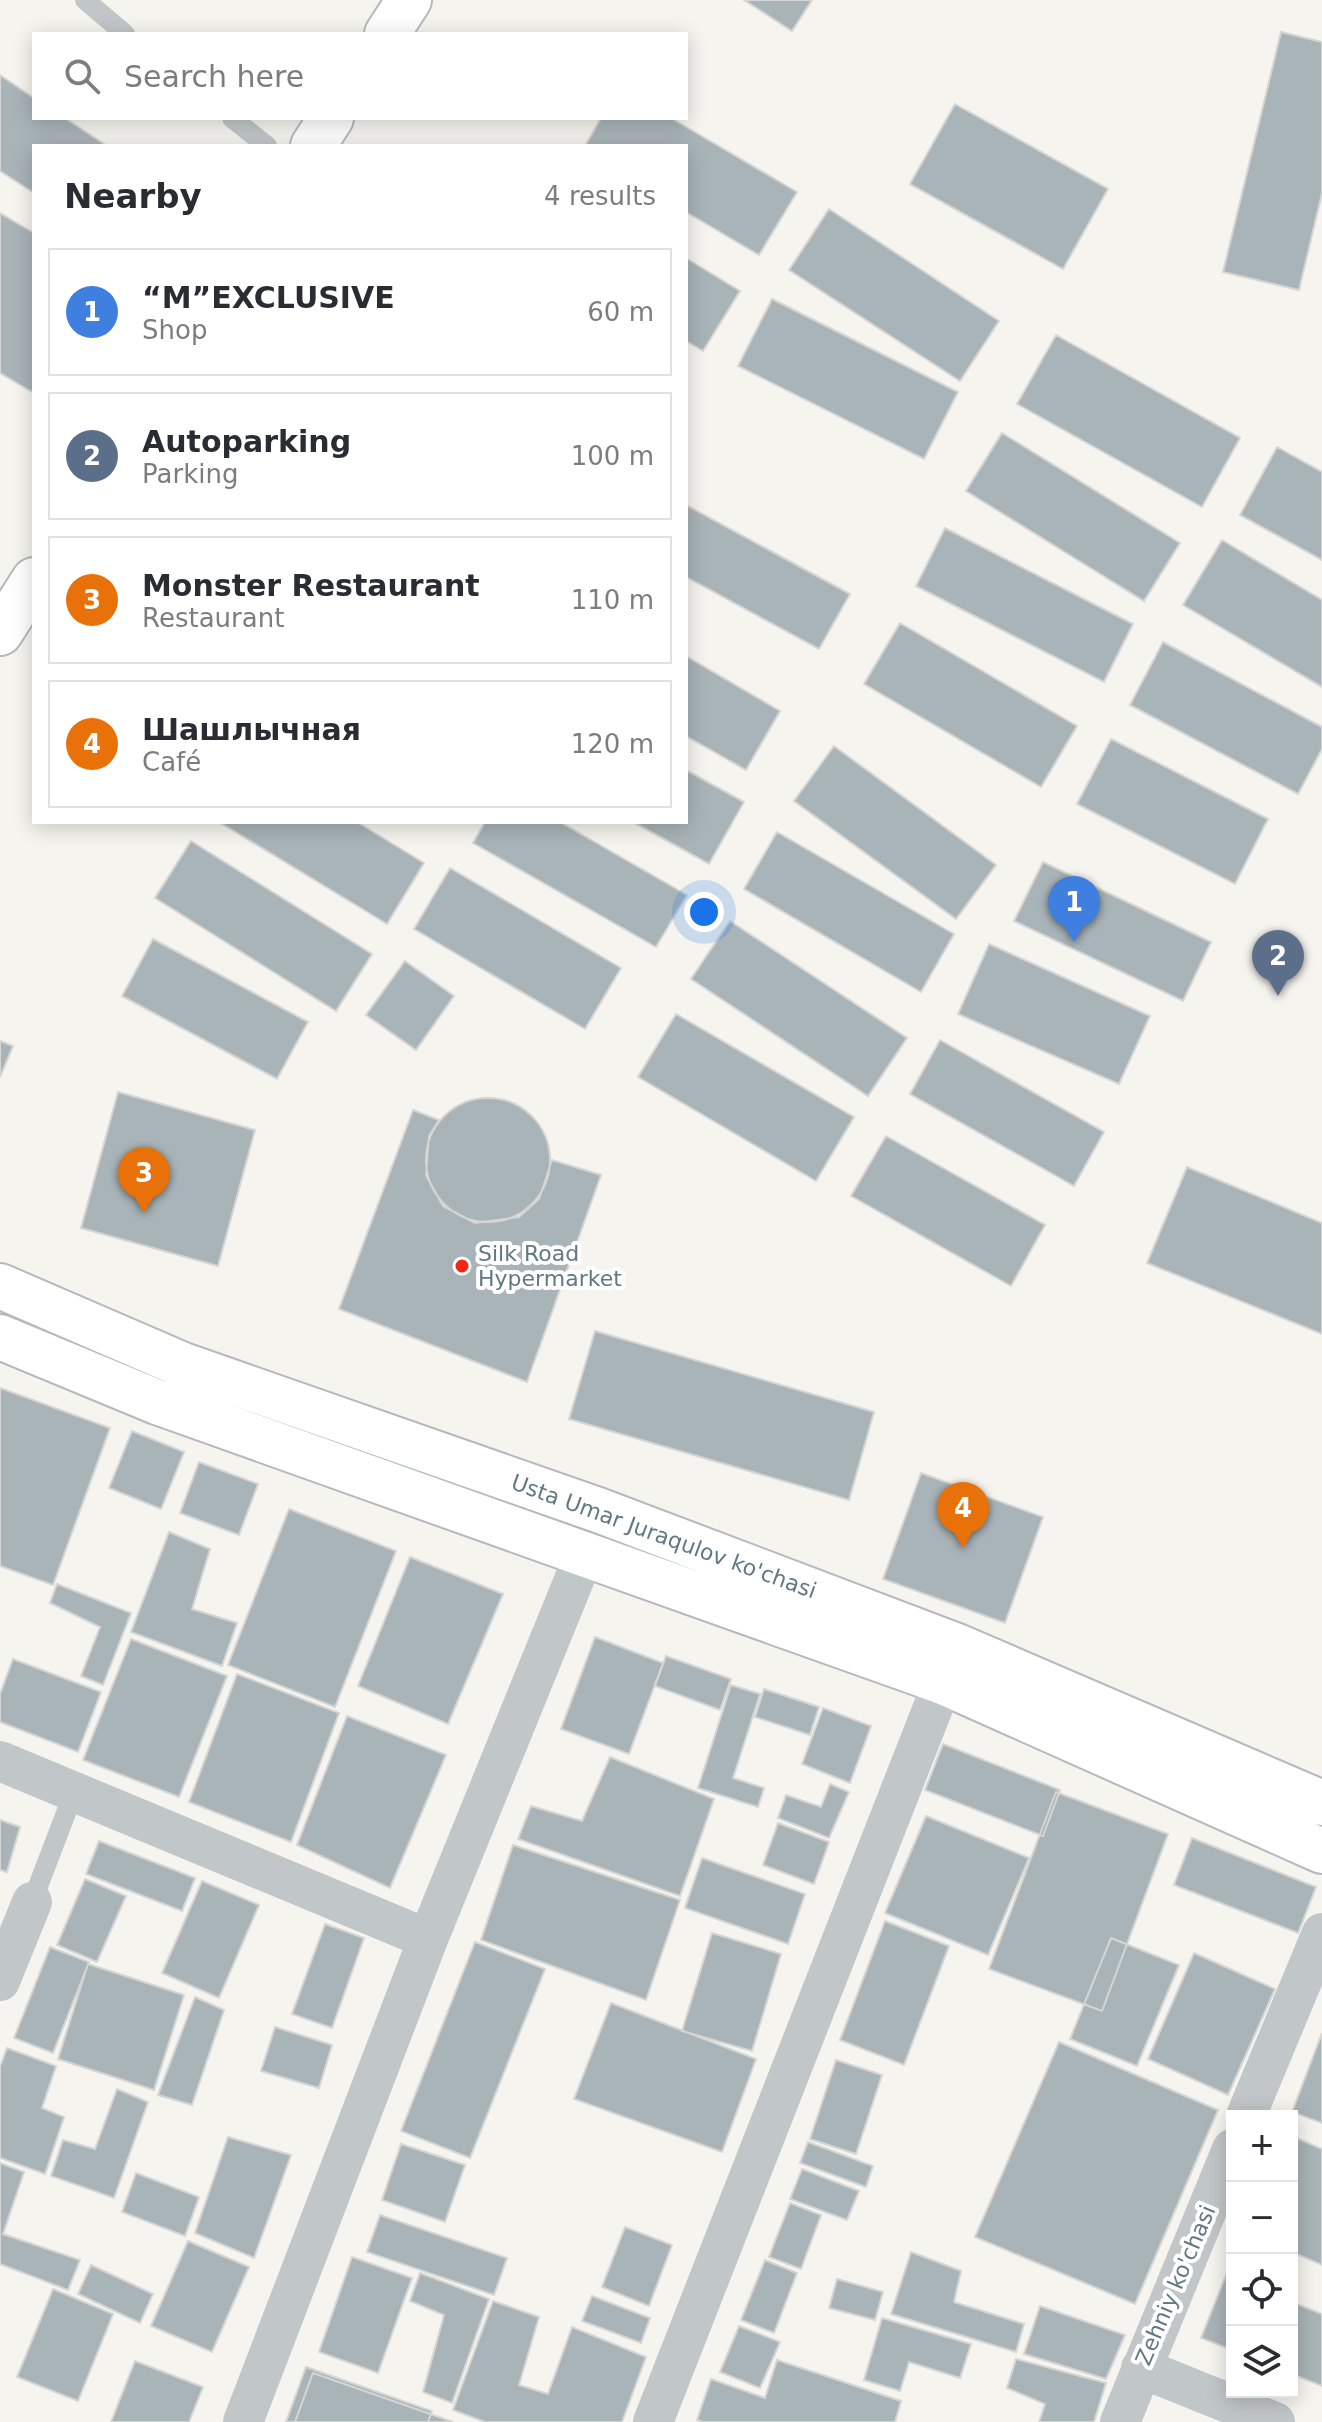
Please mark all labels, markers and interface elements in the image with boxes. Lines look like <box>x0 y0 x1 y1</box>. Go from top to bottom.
search box <box>32 32 688 120</box>
icon: search <box>60 54 104 98</box>
text: Search here <box>124 59 304 94</box>
text: Nearby <box>64 176 202 216</box>
text: 4 results <box>544 181 656 211</box>
text: “M”EXCLUSIVE <box>142 280 395 315</box>
text: 1 <box>83 297 101 327</box>
text: 60 m <box>587 297 654 327</box>
text: Shop <box>142 315 207 345</box>
text: Autoparking <box>142 424 351 459</box>
text: 2 <box>83 441 101 471</box>
text: 100 m <box>571 441 654 471</box>
text: Parking <box>142 459 238 489</box>
text: Monster Restaurant <box>142 568 480 603</box>
text: 3 <box>83 585 101 615</box>
text: 110 m <box>571 585 654 615</box>
text: Restaurant <box>142 603 284 633</box>
text: Шашлычная <box>142 712 361 747</box>
text: 4 <box>83 729 101 759</box>
text: 120 m <box>571 729 654 759</box>
text: Café <box>142 747 201 777</box>
pin: 1 <box>1048 876 1100 942</box>
your location <box>684 892 724 932</box>
pin: 2 <box>1252 930 1304 996</box>
pin: 3 <box>118 1147 170 1213</box>
place label: Silk Road Hypermarket <box>478 1241 622 1291</box>
marker: Silk Road Hypermarket <box>453 1257 471 1275</box>
street label: Usta Umar Juraqulov ko'chasi <box>508 1470 820 1603</box>
pin: 4 <box>937 1482 989 1548</box>
map controls <box>1226 2110 1298 2398</box>
button: + <box>1226 2110 1298 2182</box>
button: − <box>1226 2182 1298 2254</box>
street label: Zehniy ko'chasi <box>1131 2202 1220 2369</box>
button: locate <box>1226 2254 1298 2326</box>
button: layers <box>1226 2326 1298 2398</box>

